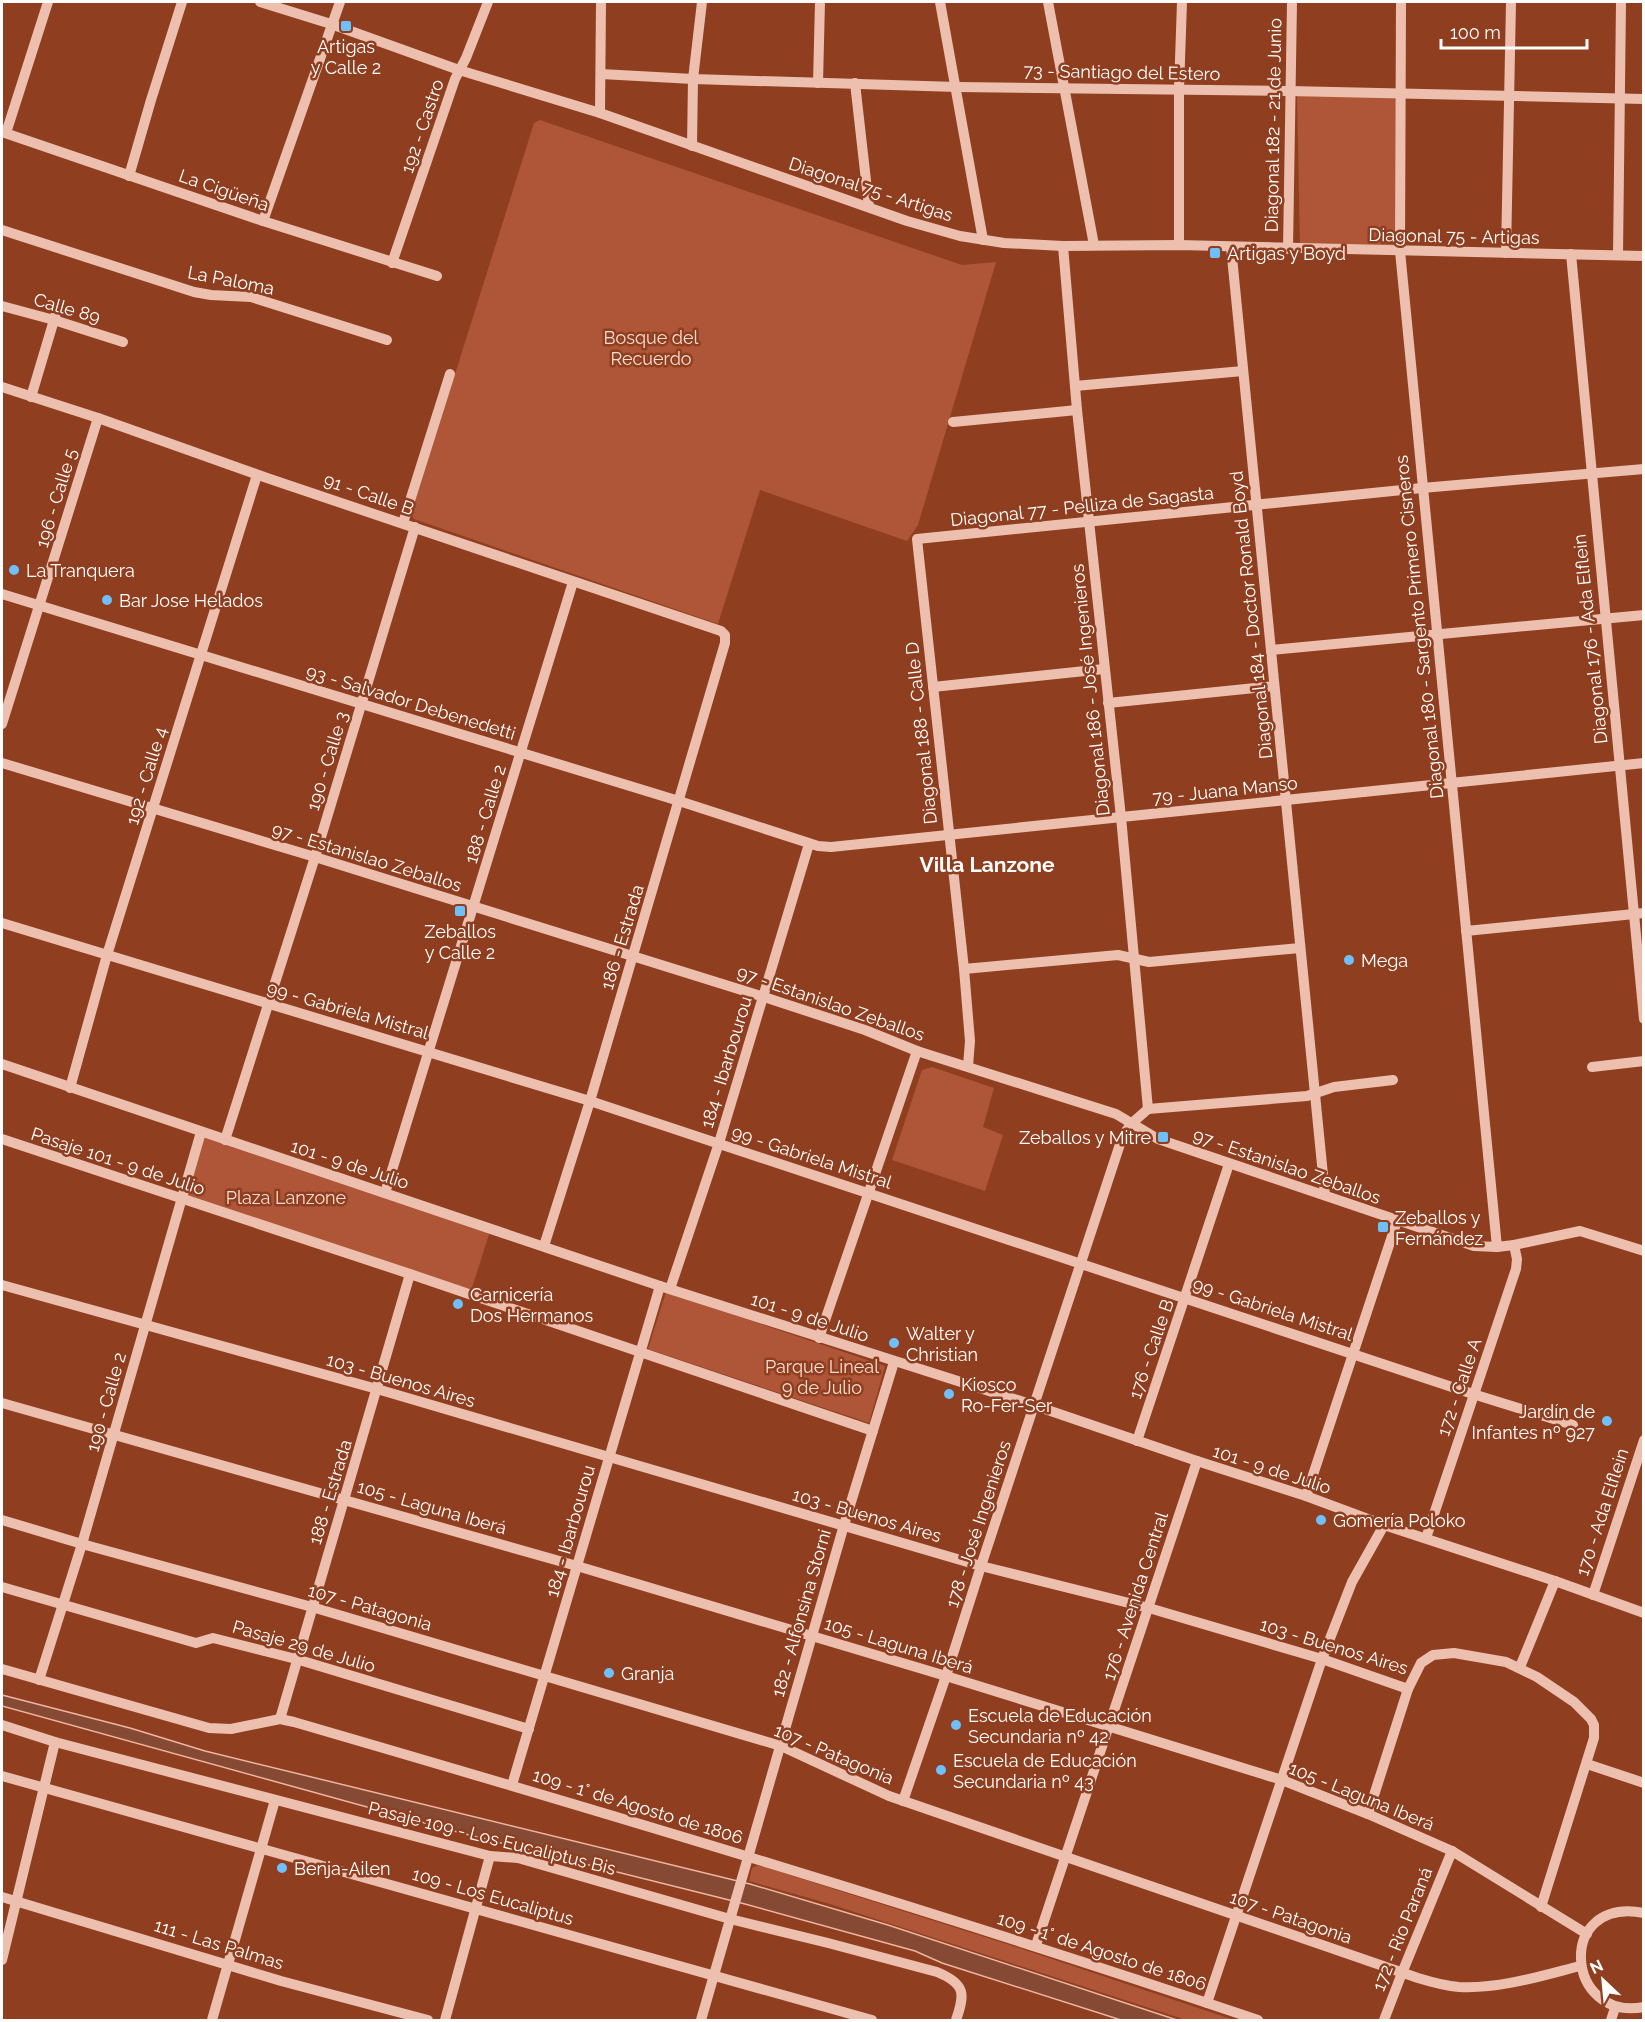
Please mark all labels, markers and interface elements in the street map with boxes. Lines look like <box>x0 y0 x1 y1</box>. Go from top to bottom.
scale bar <box>1441 12 1586 50</box>
street label: Diagonal 182 - 21 de Junio <box>1261 17 1285 232</box>
marker: Artigas y Calle 2 <box>339 19 353 33</box>
text: 100 m <box>1450 22 1501 43</box>
place label: Artigas y Calle 2 <box>311 36 381 78</box>
street label: 73 - Santiago del Estero <box>1023 60 1221 84</box>
street label: 192 - Castro <box>396 76 448 176</box>
street label: Diagonal 75 - Artigas <box>786 153 956 226</box>
street label: La Cigüeña <box>176 165 272 215</box>
street label: Diagonal 75 - Artigas <box>1368 224 1540 248</box>
place label: Artigas y Boyd <box>1227 243 1346 264</box>
marker: Artigas y Boyd <box>1208 246 1222 260</box>
street label: La Paloma <box>186 261 276 299</box>
street label: Calle 89 <box>31 288 103 328</box>
park label: Bosque del Recuerdo <box>603 327 699 369</box>
street label: 196 - Calle 5 <box>31 446 81 550</box>
street label: Diagonal 180 - Sargento Primero Cisneros <box>1390 454 1447 800</box>
street label: 91 - Calle B <box>321 469 417 519</box>
street label: Diagonal 184 - Doctor Ronald Boyd <box>1225 470 1277 760</box>
street label: Diagonal 77 - Pelliza de Sagasta <box>949 482 1215 530</box>
street label: Diagonal 176 - Ada Elflein <box>1569 533 1611 745</box>
place label: La Tranquera <box>26 560 135 581</box>
marker: La Tranquera <box>7 563 21 577</box>
street label: Diagonal 186 - José Ingenieros <box>1066 563 1114 817</box>
place label: Bar Jose Helados <box>119 590 263 611</box>
marker: Bar Jose Helados <box>100 593 114 607</box>
street label: Diagonal 188 - Calle D <box>901 641 941 825</box>
street label: 93 - Salvador Debenedetti <box>304 660 518 744</box>
street label: 190 - Calle 3 <box>302 709 352 813</box>
street label: 192 - Calle 4 <box>121 724 171 828</box>
street label: 188 - Calle 2 <box>460 762 510 866</box>
street label: 79 - Juana Manso <box>1151 772 1299 808</box>
street label: 97 - Estanislao Zeballos <box>270 818 465 896</box>
district label: Villa Lanzone <box>919 852 1055 877</box>
street label: 186 - Estrada <box>596 882 648 992</box>
marker: Zeballos y Calle 2 <box>453 904 467 918</box>
place label: Zeballos y Calle 2 <box>424 921 496 963</box>
place label: Mega <box>1361 950 1408 971</box>
marker: Mega <box>1342 953 1356 967</box>
street label: 97 - Estanislao Zeballos <box>734 961 928 1045</box>
street label: 99 - Gabriela Mistral <box>265 977 431 1043</box>
street label: 184 - Ibarbourou <box>696 994 756 1130</box>
street label: 99 - Gabriela Mistral <box>729 1121 895 1193</box>
street label: Pasaje 101 - 9 de Julio <box>28 1123 208 1199</box>
street label: 97 - Estanislao Zeballos <box>1190 1124 1384 1208</box>
place label: Zeballos y Mitre <box>1019 1127 1151 1148</box>
marker: Zeballos y Mitre <box>1156 1130 1170 1144</box>
street label: 101 - 9 de Julio <box>288 1135 412 1193</box>
park label: Plaza Lanzone <box>226 1187 347 1208</box>
place label: Zeballos y Fernández <box>1395 1207 1483 1249</box>
marker: Zeballos y Fernández <box>1376 1220 1390 1234</box>
street label: 99 - Gabriela Mistral <box>1190 1273 1356 1345</box>
place label: Carnicería Dos Hermanos <box>470 1284 593 1326</box>
street label: 101 - 9 de Julio <box>748 1288 872 1346</box>
street label: 176 - Calle B <box>1124 1296 1178 1402</box>
marker: Carnicería Dos Hermanos <box>451 1297 465 1311</box>
place label: Walter y Christian <box>906 1323 978 1365</box>
street label: 172 - Calle A <box>1432 1335 1486 1439</box>
marker: Walter y Christian <box>887 1336 901 1350</box>
street label: 103 - Buenos Aires <box>324 1349 478 1411</box>
street label: 190 - Calle 2 <box>82 1350 130 1454</box>
park label: Parque Lineal 9 de Julio <box>765 1356 879 1398</box>
place label: Kiosco Ro-Fer-Ser <box>961 1374 1053 1416</box>
marker: Kiosco Ro-Fer-Ser <box>942 1387 956 1401</box>
place label: Jardín de Infantes nº 927 <box>1472 1401 1595 1443</box>
marker: Jardín de Infantes nº 927 <box>1600 1414 1614 1428</box>
street label: 188 - Estrada <box>304 1437 356 1547</box>
street label: 178 - José Ingenieros <box>941 1438 1015 1610</box>
street label: 101 - 9 de Julio <box>1210 1440 1334 1498</box>
street label: 170 - Ada Elflein <box>1571 1445 1633 1579</box>
street label: 184 - Ibarbourou <box>541 1462 599 1600</box>
street label: 105 - Laguna Iberá <box>355 1476 509 1538</box>
street label: 103 - Buenos Aires <box>790 1484 944 1546</box>
street label: 176 - Avenida Central <box>1098 1509 1172 1683</box>
place label: Gomería Poloko <box>1333 1510 1466 1531</box>
marker: Gomería Poloko <box>1314 1513 1328 1527</box>
street label: 182 - Alfonsina Storni <box>767 1527 835 1699</box>
street label: 107 - Patagonia <box>306 1579 434 1635</box>
street label: 105 - Laguna Iberá <box>822 1612 976 1678</box>
street label: 103 - Buenos Aires <box>1257 1613 1411 1679</box>
street label: Pasaje 29 de Julio <box>230 1616 378 1677</box>
place label: Granja <box>621 1663 674 1684</box>
marker: Granja <box>602 1666 616 1680</box>
place label: Escuela de Educación Secundaria nº 42 <box>968 1705 1152 1747</box>
marker: Escuela de Educación Secundaria nº 42 <box>949 1718 963 1732</box>
street label: 107 - Patagonia <box>771 1719 897 1789</box>
place label: Escuela de Educación Secundaria nº 43 <box>953 1750 1137 1792</box>
street label: 105 - Laguna Iberá <box>1286 1757 1438 1835</box>
marker: Escuela de Educación Secundaria nº 43 <box>934 1763 948 1777</box>
street label: 109 - 1° de Agosto de 1806 <box>530 1764 746 1848</box>
street label: Pasaje 109 - Los Eucaliptus Bis <box>366 1797 618 1879</box>
place label: Benja-Ailen <box>294 1858 390 1879</box>
marker: Benja-Ailen <box>275 1861 289 1875</box>
street label: 109 - Los Eucaliptus <box>410 1863 576 1929</box>
street label: 172 - Rio Paraná <box>1368 1864 1436 1994</box>
street label: 107 - Patagonia <box>1227 1886 1355 1948</box>
street label: 109 - 1° de Agosto de 1806 <box>995 1907 1209 1995</box>
street label: 111 - Las Palmas <box>152 1914 287 1974</box>
north arrow <box>1573 1950 1633 2010</box>
text: N <box>1587 1956 1606 1978</box>

